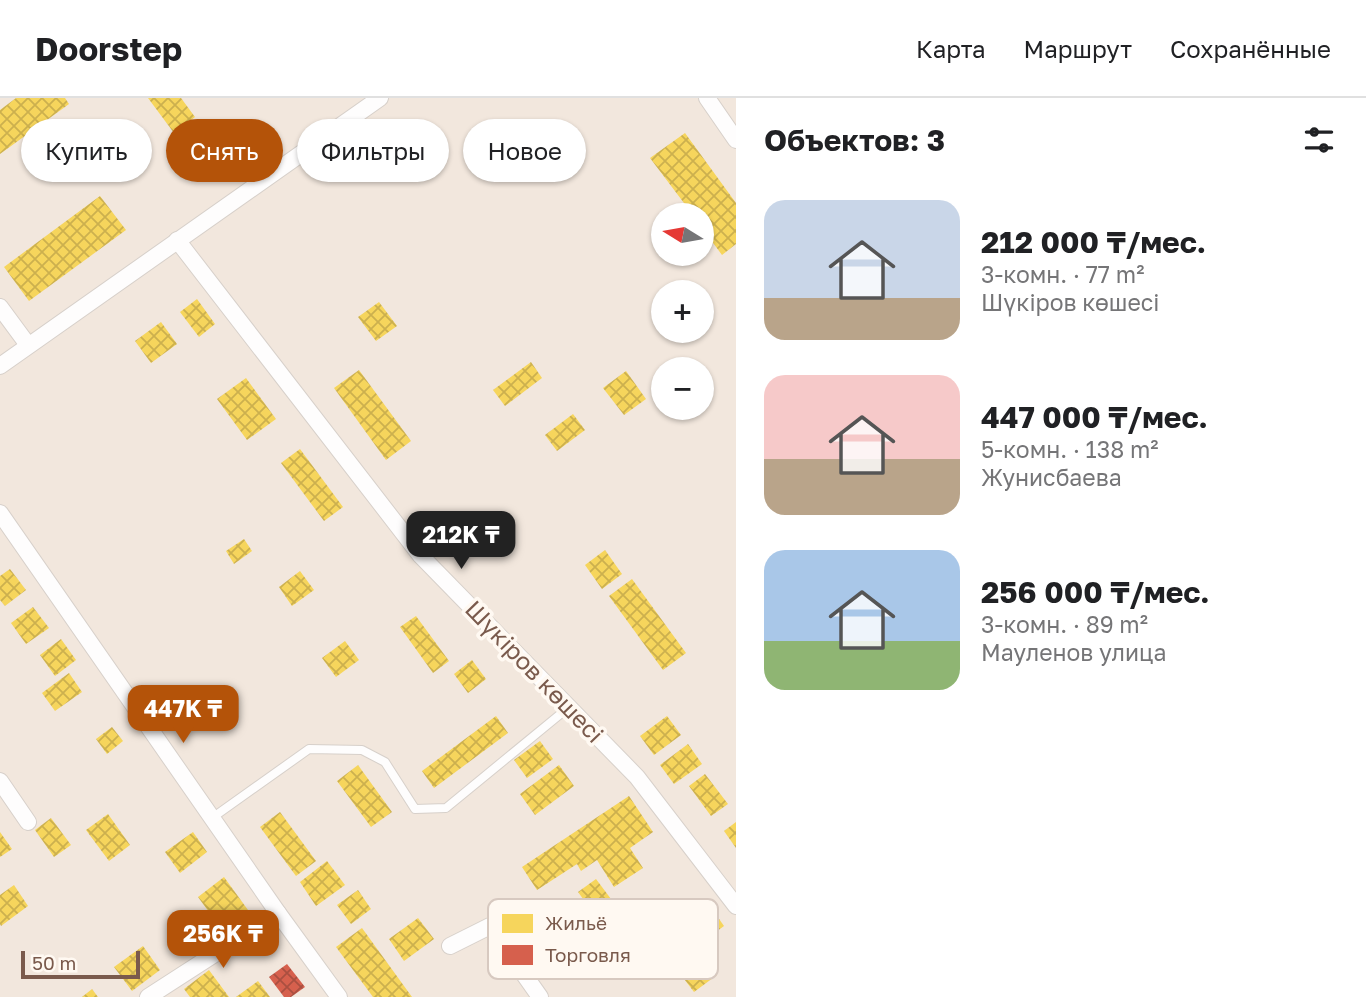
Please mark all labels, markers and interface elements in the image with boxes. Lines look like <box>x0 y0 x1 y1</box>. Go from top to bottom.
text: Doorstep <box>35 29 182 68</box>
text: Карта <box>916 34 986 63</box>
text: Маршрут <box>1024 34 1132 63</box>
text: Сохранённые <box>1170 34 1331 63</box>
chip: Купить <box>21 119 152 182</box>
chip: Снять <box>166 119 283 182</box>
chip: Фильтры <box>297 119 449 182</box>
chip: Новое <box>463 119 586 182</box>
icon: filters <box>1300 121 1338 159</box>
text: Объектов: 3 <box>764 122 945 158</box>
north arrow <box>651 203 714 266</box>
map controls <box>651 203 714 420</box>
text: 212 000 ₸/мес. <box>981 224 1206 260</box>
icon: home <box>820 228 904 312</box>
text: 3-комн. · 77 m² <box>981 260 1144 288</box>
button: + <box>651 280 714 343</box>
text: Шүкіров көшесі <box>981 288 1160 316</box>
button: − <box>651 357 714 420</box>
text: 447 000 ₸/мес. <box>981 399 1208 435</box>
icon: home <box>820 403 904 487</box>
text: 5-комн. · 138 m² <box>981 435 1159 463</box>
text: Жунисбаева <box>981 463 1122 491</box>
pin: 212K ₸ <box>404 512 518 571</box>
text: 212K ₸ <box>422 520 500 548</box>
text: 256 000 ₸/мес. <box>981 574 1210 610</box>
icon: home <box>820 578 904 662</box>
street label: Шүкіров көшесі <box>459 594 610 749</box>
text: 3-комн. · 89 m² <box>981 610 1148 638</box>
text: Мауленов улица <box>981 638 1167 666</box>
pin: 447K ₸ <box>126 686 240 745</box>
text: 447K ₸ <box>144 694 222 722</box>
legend <box>488 899 718 979</box>
pin: 256K ₸ <box>166 910 280 970</box>
text: Жильё <box>545 911 607 934</box>
text: 256K ₸ <box>183 919 263 947</box>
text: Торговля <box>545 943 631 966</box>
scale bar <box>21 948 140 980</box>
text: 50 m <box>32 951 76 974</box>

